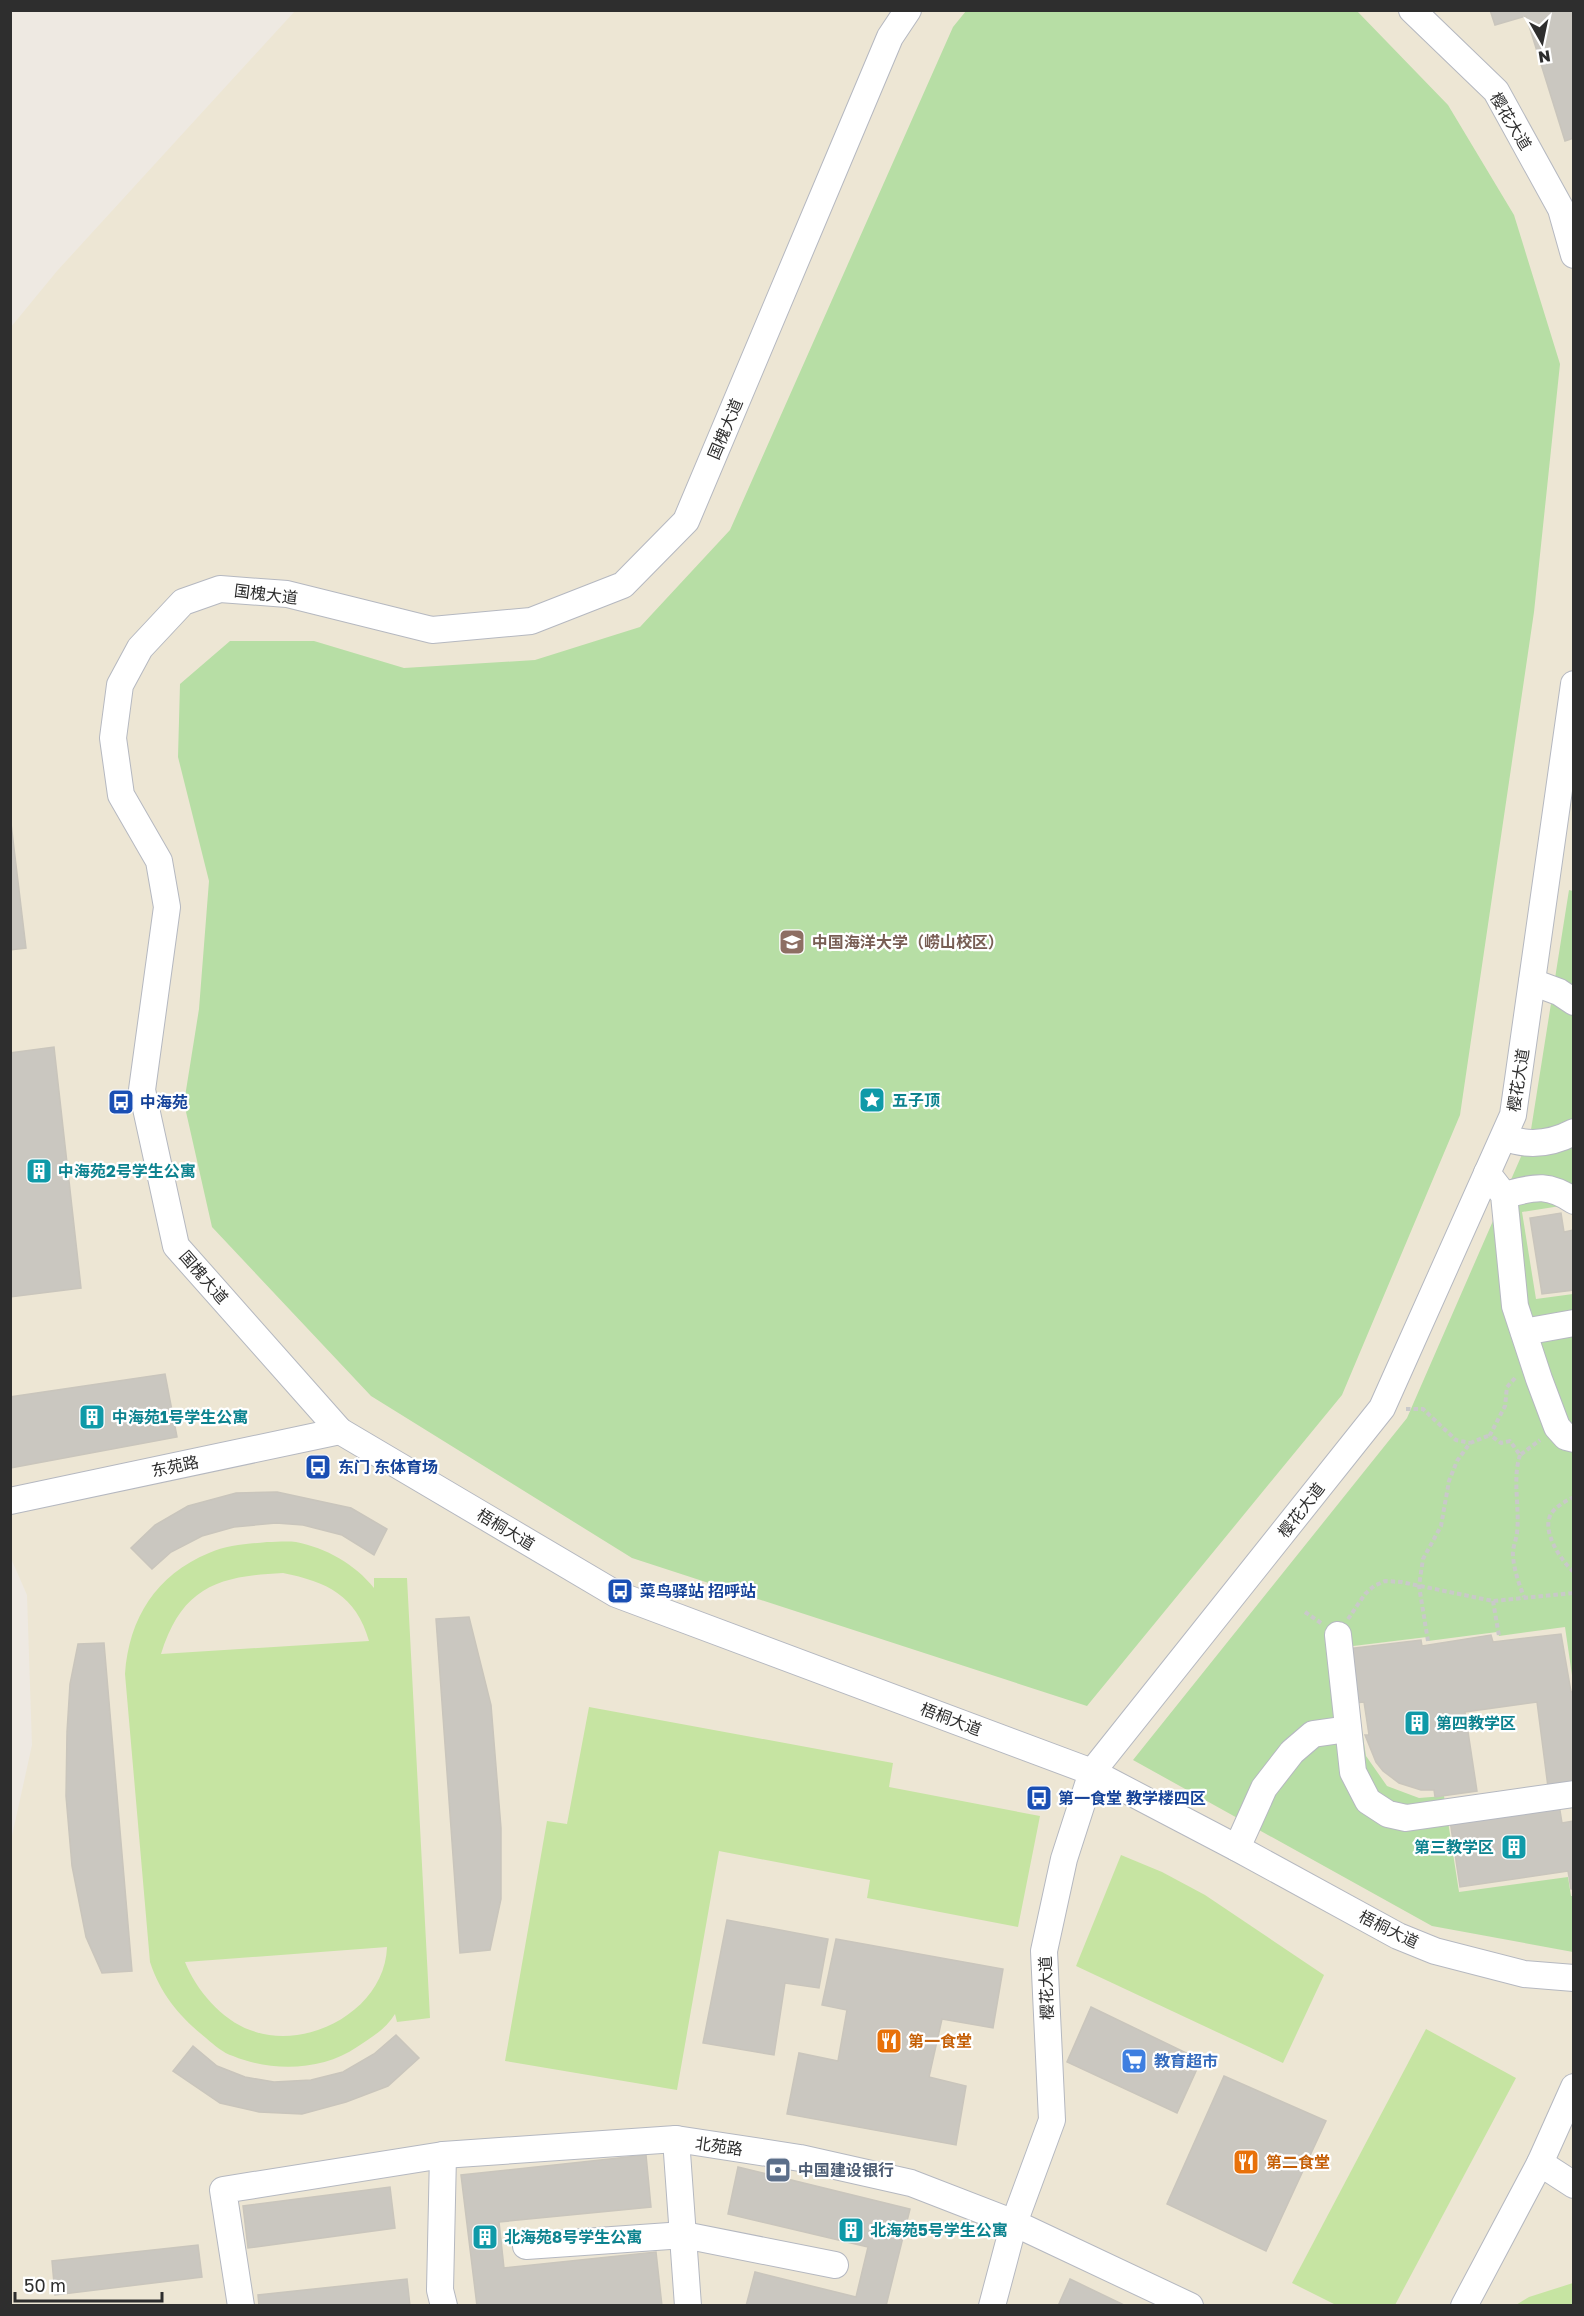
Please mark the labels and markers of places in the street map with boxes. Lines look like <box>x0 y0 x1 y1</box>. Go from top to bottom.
school or university icon: 中国海洋大学（崂山校区） <box>777 927 807 957</box>
place label: 中国海洋大学（崂山校区） <box>812 932 1004 952</box>
place icon: 五子顶 <box>857 1085 887 1115</box>
bus stop icon: 中海苑 <box>106 1087 136 1117</box>
place label: 五子顶 <box>892 1090 940 1110</box>
place label: 中海苑 <box>140 1092 188 1112</box>
building icon: 中海苑2号学生公寓 <box>24 1156 54 1186</box>
place label: 中海苑2号学生公寓 <box>58 1161 196 1181</box>
building icon: 中海苑1号学生公寓 <box>77 1402 107 1432</box>
place label: 中海苑1号学生公寓 <box>112 1407 248 1427</box>
bus stop icon: 东门 东体育场 <box>303 1452 333 1482</box>
place label: 东门 东体育场 <box>338 1457 438 1477</box>
bus stop icon: 菜鸟驿站 招呼站 <box>605 1576 635 1606</box>
place label: 菜鸟驿站 招呼站 <box>640 1581 756 1601</box>
building icon: 第四教学区 <box>1402 1708 1432 1738</box>
place label: 第四教学区 <box>1436 1713 1516 1733</box>
bus stop icon: 第一食堂 教学楼四区 <box>1024 1783 1054 1813</box>
place label: 第一食堂 教学楼四区 <box>1058 1788 1206 1808</box>
building icon: 第三教学区 <box>1499 1832 1529 1862</box>
place label: 第三教学区 <box>1414 1837 1494 1857</box>
restaurant icon: 第一食堂 <box>874 2026 904 2056</box>
place label: 第一食堂 <box>908 2031 972 2051</box>
supermarket icon: 教育超市 <box>1119 2046 1149 2076</box>
place label: 教育超市 <box>1154 2051 1218 2071</box>
restaurant icon: 第二食堂 <box>1231 2147 1261 2177</box>
place label: 第二食堂 <box>1266 2152 1330 2172</box>
bank icon: 中国建设银行 <box>763 2155 793 2185</box>
place label: 中国建设银行 <box>798 2160 894 2180</box>
building icon: 北海苑5号学生公寓 <box>836 2215 866 2245</box>
place label: 北海苑5号学生公寓 <box>870 2220 1008 2240</box>
building icon: 北海苑8号学生公寓 <box>470 2222 500 2252</box>
place label: 北海苑8号学生公寓 <box>504 2227 642 2247</box>

